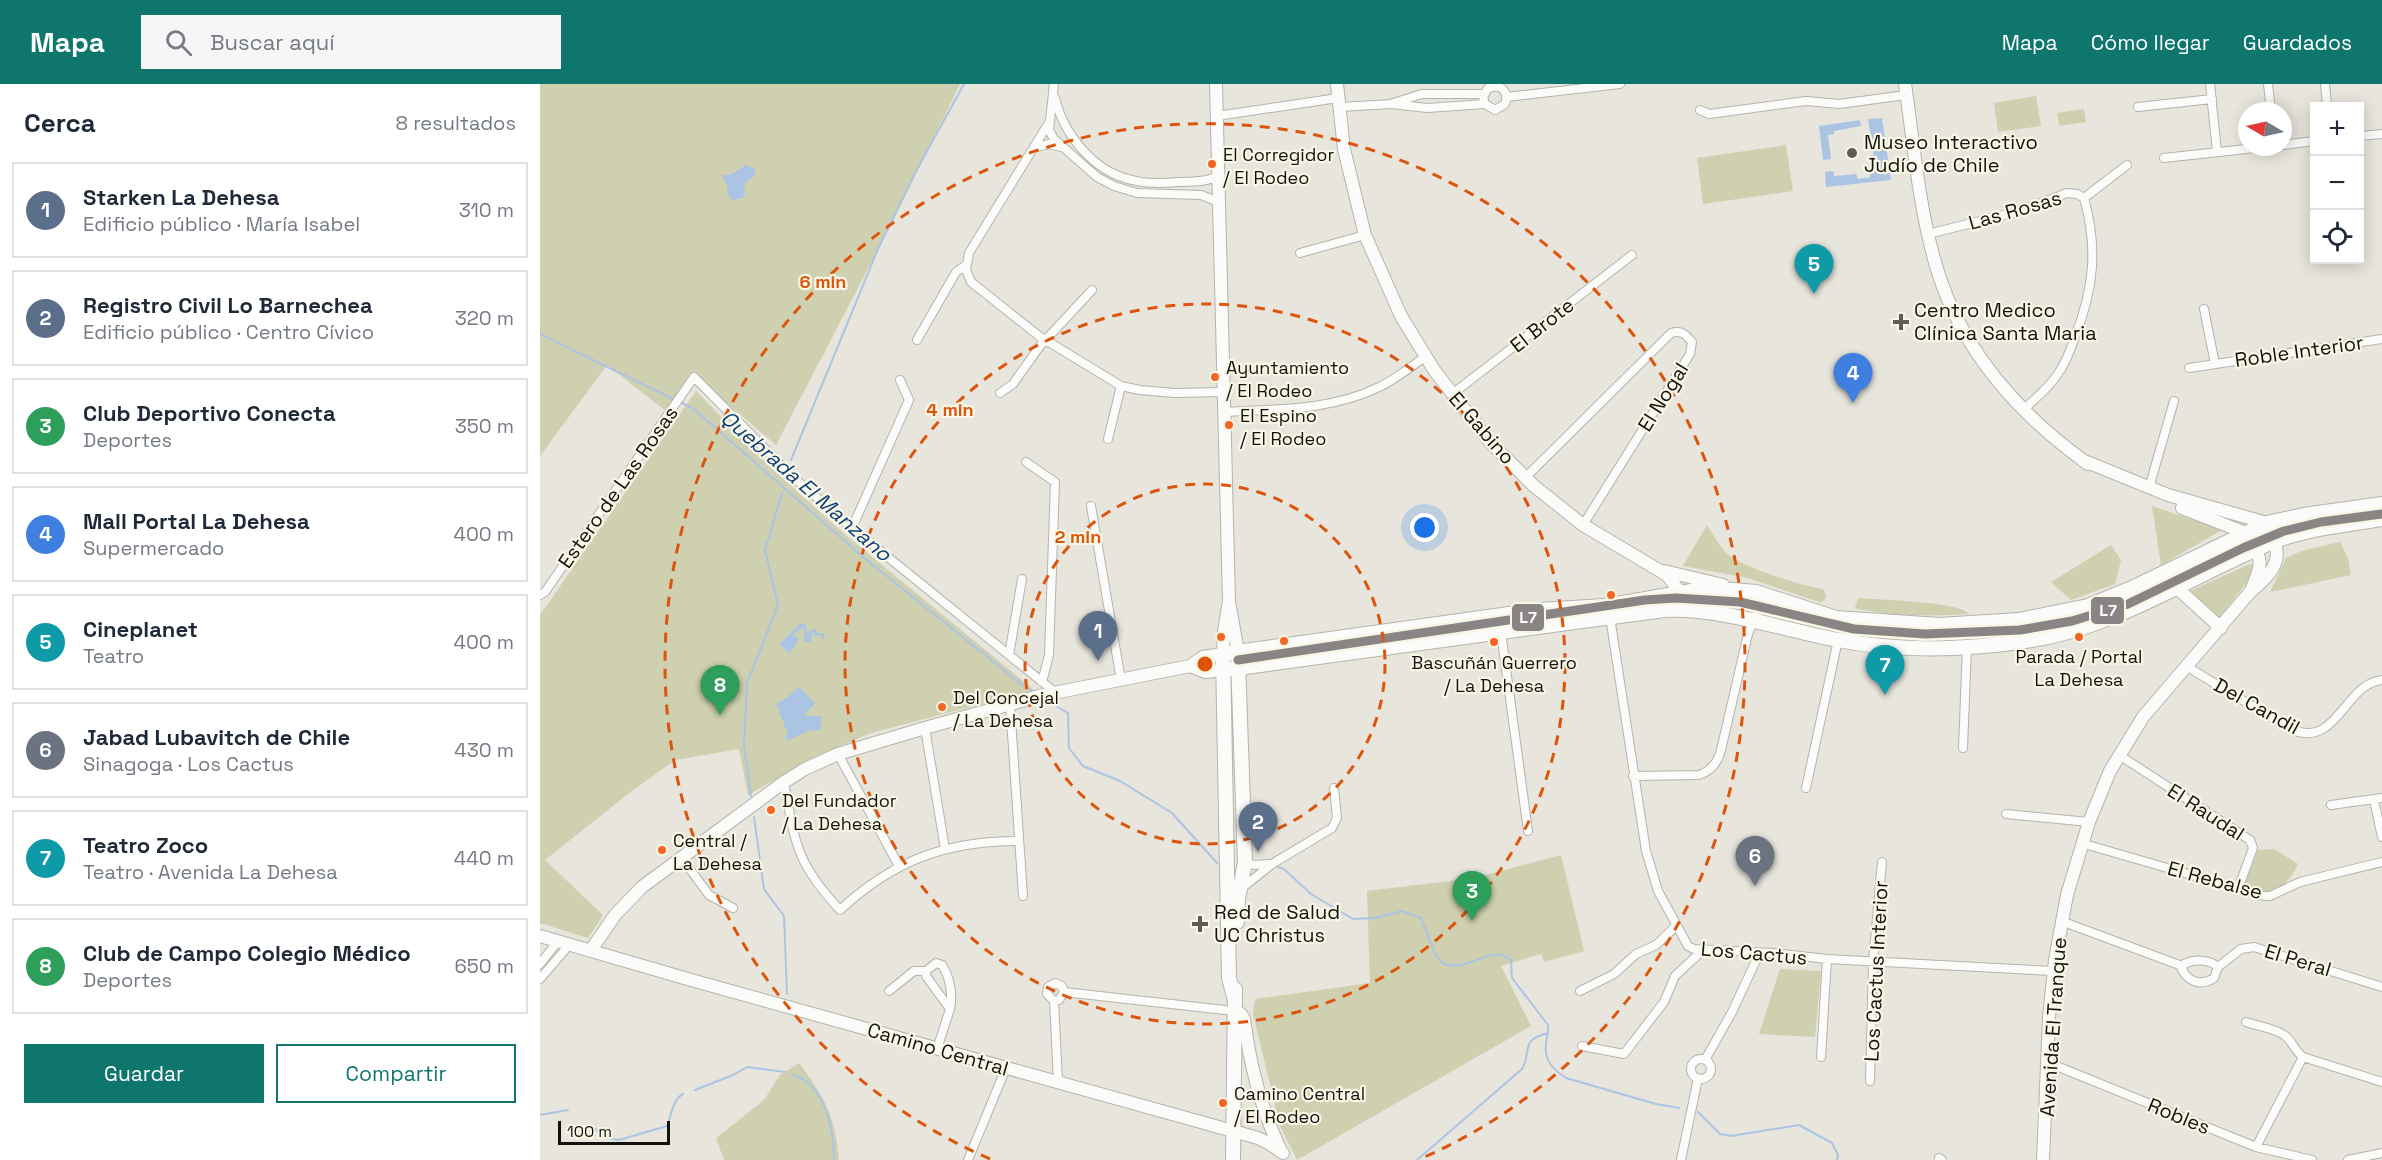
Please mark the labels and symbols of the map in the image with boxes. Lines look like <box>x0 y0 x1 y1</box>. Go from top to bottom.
north arrow <box>2238 102 2292 156</box>
place label: Museo Interactivo Judío de Chile <box>1864 129 2038 178</box>
place label: El Corregidor / El Rodeo <box>1223 143 1334 189</box>
marker: Museo Interactivo Judío de Chile <box>1845 146 1859 160</box>
marker: El Corregidor / El Rodeo <box>1206 158 1218 170</box>
street label: Las Rosas <box>1966 184 2064 236</box>
pin: 5 <box>1794 244 1834 294</box>
text: 6 min <box>800 270 846 293</box>
street label: El Brote <box>1505 292 1579 358</box>
place label: Centro Medico Clínica Santa Maria <box>1914 297 2097 346</box>
marker: Centro Medico Clínica Santa Maria <box>1892 313 1910 331</box>
street label: Roble Interior <box>2233 329 2365 373</box>
pin: 4 <box>1834 354 1872 403</box>
place label: Ayuntamiento / El Rodeo <box>1226 356 1349 402</box>
street label: El Nogal <box>1632 358 1694 436</box>
marker: Ayuntamiento / El Rodeo <box>1209 371 1221 383</box>
street label: El Gabino <box>1443 386 1521 470</box>
text: 4 min <box>926 398 974 421</box>
street label: Estero de Las Rosas <box>552 401 684 573</box>
water label: Quebrada El Manzano <box>715 404 898 568</box>
place label: El Espino / El Rodeo <box>1240 404 1326 450</box>
marker: El Espino / El Rodeo <box>1223 419 1235 431</box>
your location <box>1410 513 1439 542</box>
text: 2 min <box>1055 525 1101 548</box>
unlabelled marker <box>1605 589 1617 601</box>
line badge: L7 <box>2090 596 2125 625</box>
text: L7 <box>2099 600 2117 621</box>
line badge: L7 <box>1511 603 1545 632</box>
text: L7 <box>1519 607 1537 628</box>
pin: 1 <box>1078 612 1118 661</box>
unlabelled marker <box>1215 631 1227 643</box>
marker: Parada / Portal La Dehesa <box>2073 631 2085 643</box>
unlabelled marker <box>1278 635 1290 647</box>
marker: Bascuñán Guerrero / La Dehesa <box>1488 636 1500 648</box>
place label: Parada / Portal La Dehesa <box>2016 645 2142 691</box>
pin: 7 <box>1866 646 1904 695</box>
place label: Bascuñán Guerrero / La Dehesa <box>1411 651 1577 697</box>
centre of rings <box>1195 654 1215 674</box>
pin: 8 <box>700 666 740 715</box>
street label: Del Candil <box>2209 672 2305 740</box>
place label: Del Concejal / La Dehesa <box>953 686 1059 732</box>
marker: Del Concejal / La Dehesa <box>936 701 948 713</box>
street label: El Raudal <box>2163 777 2249 847</box>
place label: Del Fundador / La Dehesa <box>782 789 897 835</box>
pin: 2 <box>1238 802 1278 852</box>
marker: Del Fundador / La Dehesa <box>765 804 777 816</box>
place label: Central / La Dehesa <box>673 829 762 875</box>
pin: 6 <box>1736 836 1774 886</box>
marker: Central / La Dehesa <box>656 844 668 856</box>
street label: El Rebalse <box>2165 855 2265 905</box>
pin: 3 <box>1452 872 1492 921</box>
street label: Los Cactus Interior <box>1858 880 1894 1062</box>
place label: Red de Salud UC Christus <box>1214 899 1340 948</box>
marker: Red de Salud UC Christus <box>1191 915 1209 933</box>
street label: Los Cactus <box>1700 935 1808 971</box>
street label: Avenida El Tranque <box>2034 936 2072 1118</box>
street label: El Peral <box>2261 938 2335 982</box>
street label: Camino Central <box>864 1016 1012 1082</box>
place label: Camino Central / El Rodeo <box>1234 1082 1365 1128</box>
street label: Robles <box>2144 1092 2214 1140</box>
marker: Camino Central / El Rodeo <box>1217 1097 1229 1109</box>
scale bar <box>558 1118 670 1146</box>

